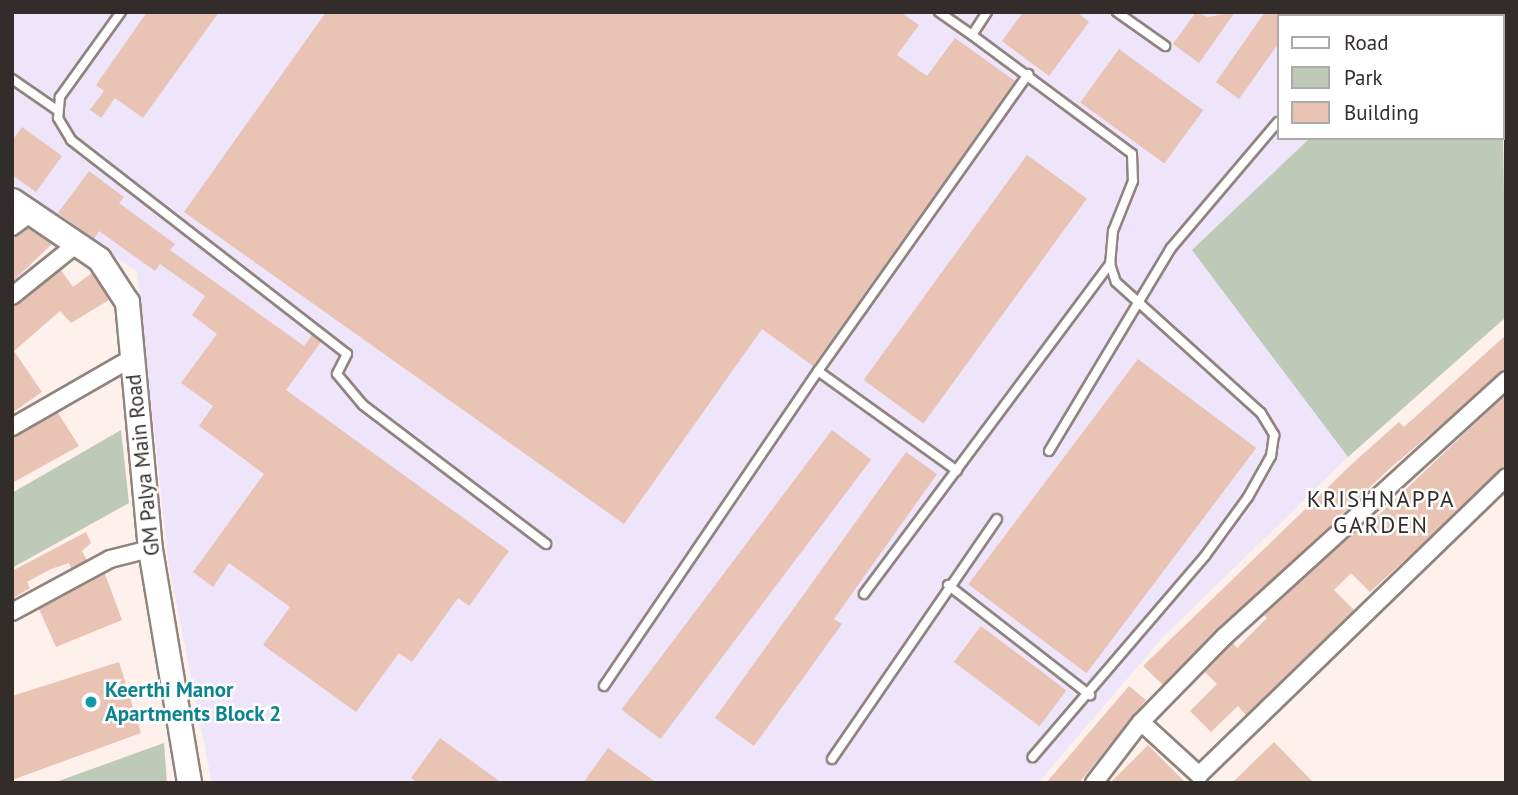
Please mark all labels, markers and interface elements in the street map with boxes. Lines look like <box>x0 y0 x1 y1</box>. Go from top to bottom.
legend <box>1276 14 1504 140</box>
text: Road <box>1344 29 1388 56</box>
text: Park <box>1344 64 1383 91</box>
text: Building <box>1344 99 1419 126</box>
street label: GM Palya Main Road <box>121 373 165 557</box>
district label: KRISHNAPPA GARDEN <box>1308 485 1454 539</box>
place label: Keerthi Manor Apartments Block 2 <box>105 677 282 727</box>
marker: Keerthi Manor Apartments Block 2 <box>83 694 99 710</box>

